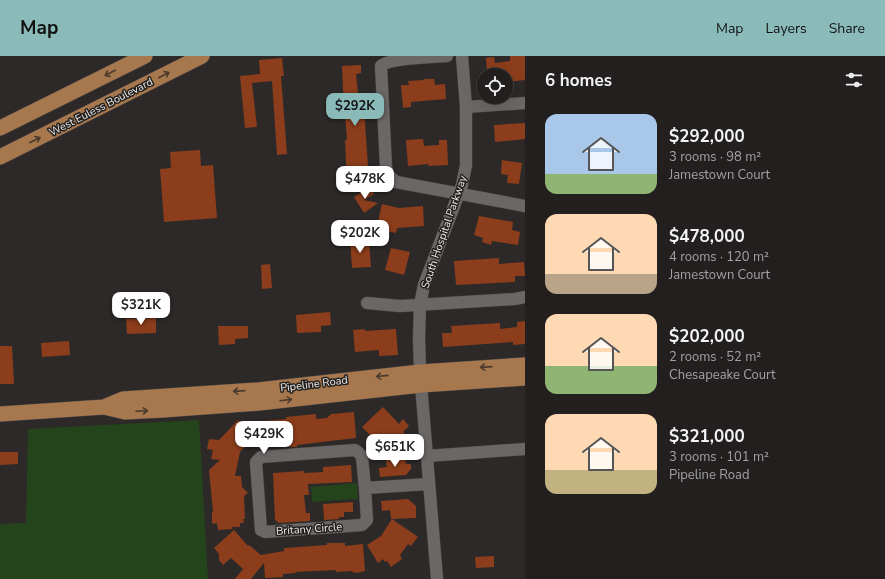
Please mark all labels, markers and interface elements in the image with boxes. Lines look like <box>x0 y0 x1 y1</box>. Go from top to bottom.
text: Map <box>20 15 58 41</box>
text: Map <box>716 19 743 38</box>
text: Layers <box>765 19 807 38</box>
text: Share <box>829 19 865 38</box>
map controls <box>477 68 513 104</box>
button: locate <box>477 68 513 104</box>
text: 6 homes <box>545 69 612 92</box>
icon: filters <box>843 69 865 91</box>
one-way arrow <box>104 70 116 78</box>
one-way arrow <box>157 71 169 78</box>
street label: West Euless Boulevard <box>47 74 155 140</box>
pin: $292K <box>327 93 383 127</box>
text: $292K <box>335 97 375 115</box>
text: $292,000 <box>669 125 745 148</box>
icon: home <box>577 130 625 178</box>
one-way arrow <box>29 136 41 143</box>
text: 3 rooms · 98 m² <box>669 148 761 166</box>
pin: $478K <box>337 166 393 200</box>
text: Jamestown Court <box>669 166 770 184</box>
text: $478K <box>345 170 385 188</box>
street label: South Hospital Parkway <box>418 173 471 291</box>
pin: $202K <box>332 220 388 254</box>
text: $202K <box>340 224 380 242</box>
text: $478,000 <box>669 225 745 248</box>
icon: home <box>577 230 625 278</box>
text: 4 rooms · 120 m² <box>669 248 769 266</box>
text: Jamestown Court <box>669 266 770 284</box>
pin: $321K <box>113 292 169 326</box>
text: $321K <box>121 296 161 314</box>
text: $202,000 <box>669 325 745 348</box>
icon: home <box>577 330 625 378</box>
text: 2 rooms · 52 m² <box>669 348 761 366</box>
one-way arrow <box>480 364 493 371</box>
text: Chesapeake Court <box>669 366 776 384</box>
street label: Pipeline Road <box>279 372 349 396</box>
one-way arrow <box>376 372 389 380</box>
one-way arrow <box>232 388 245 395</box>
one-way arrow <box>279 397 292 404</box>
one-way arrow <box>135 408 148 415</box>
pin: $429K <box>236 421 292 455</box>
text: $429K <box>244 425 284 443</box>
text: $321,000 <box>669 425 745 448</box>
icon: home <box>577 430 625 478</box>
pin: $651K <box>367 434 423 468</box>
text: $651K <box>375 438 415 456</box>
text: 3 rooms · 101 m² <box>669 448 769 466</box>
text: Pipeline Road <box>669 466 750 484</box>
street label: Britany Circle <box>275 519 343 539</box>

